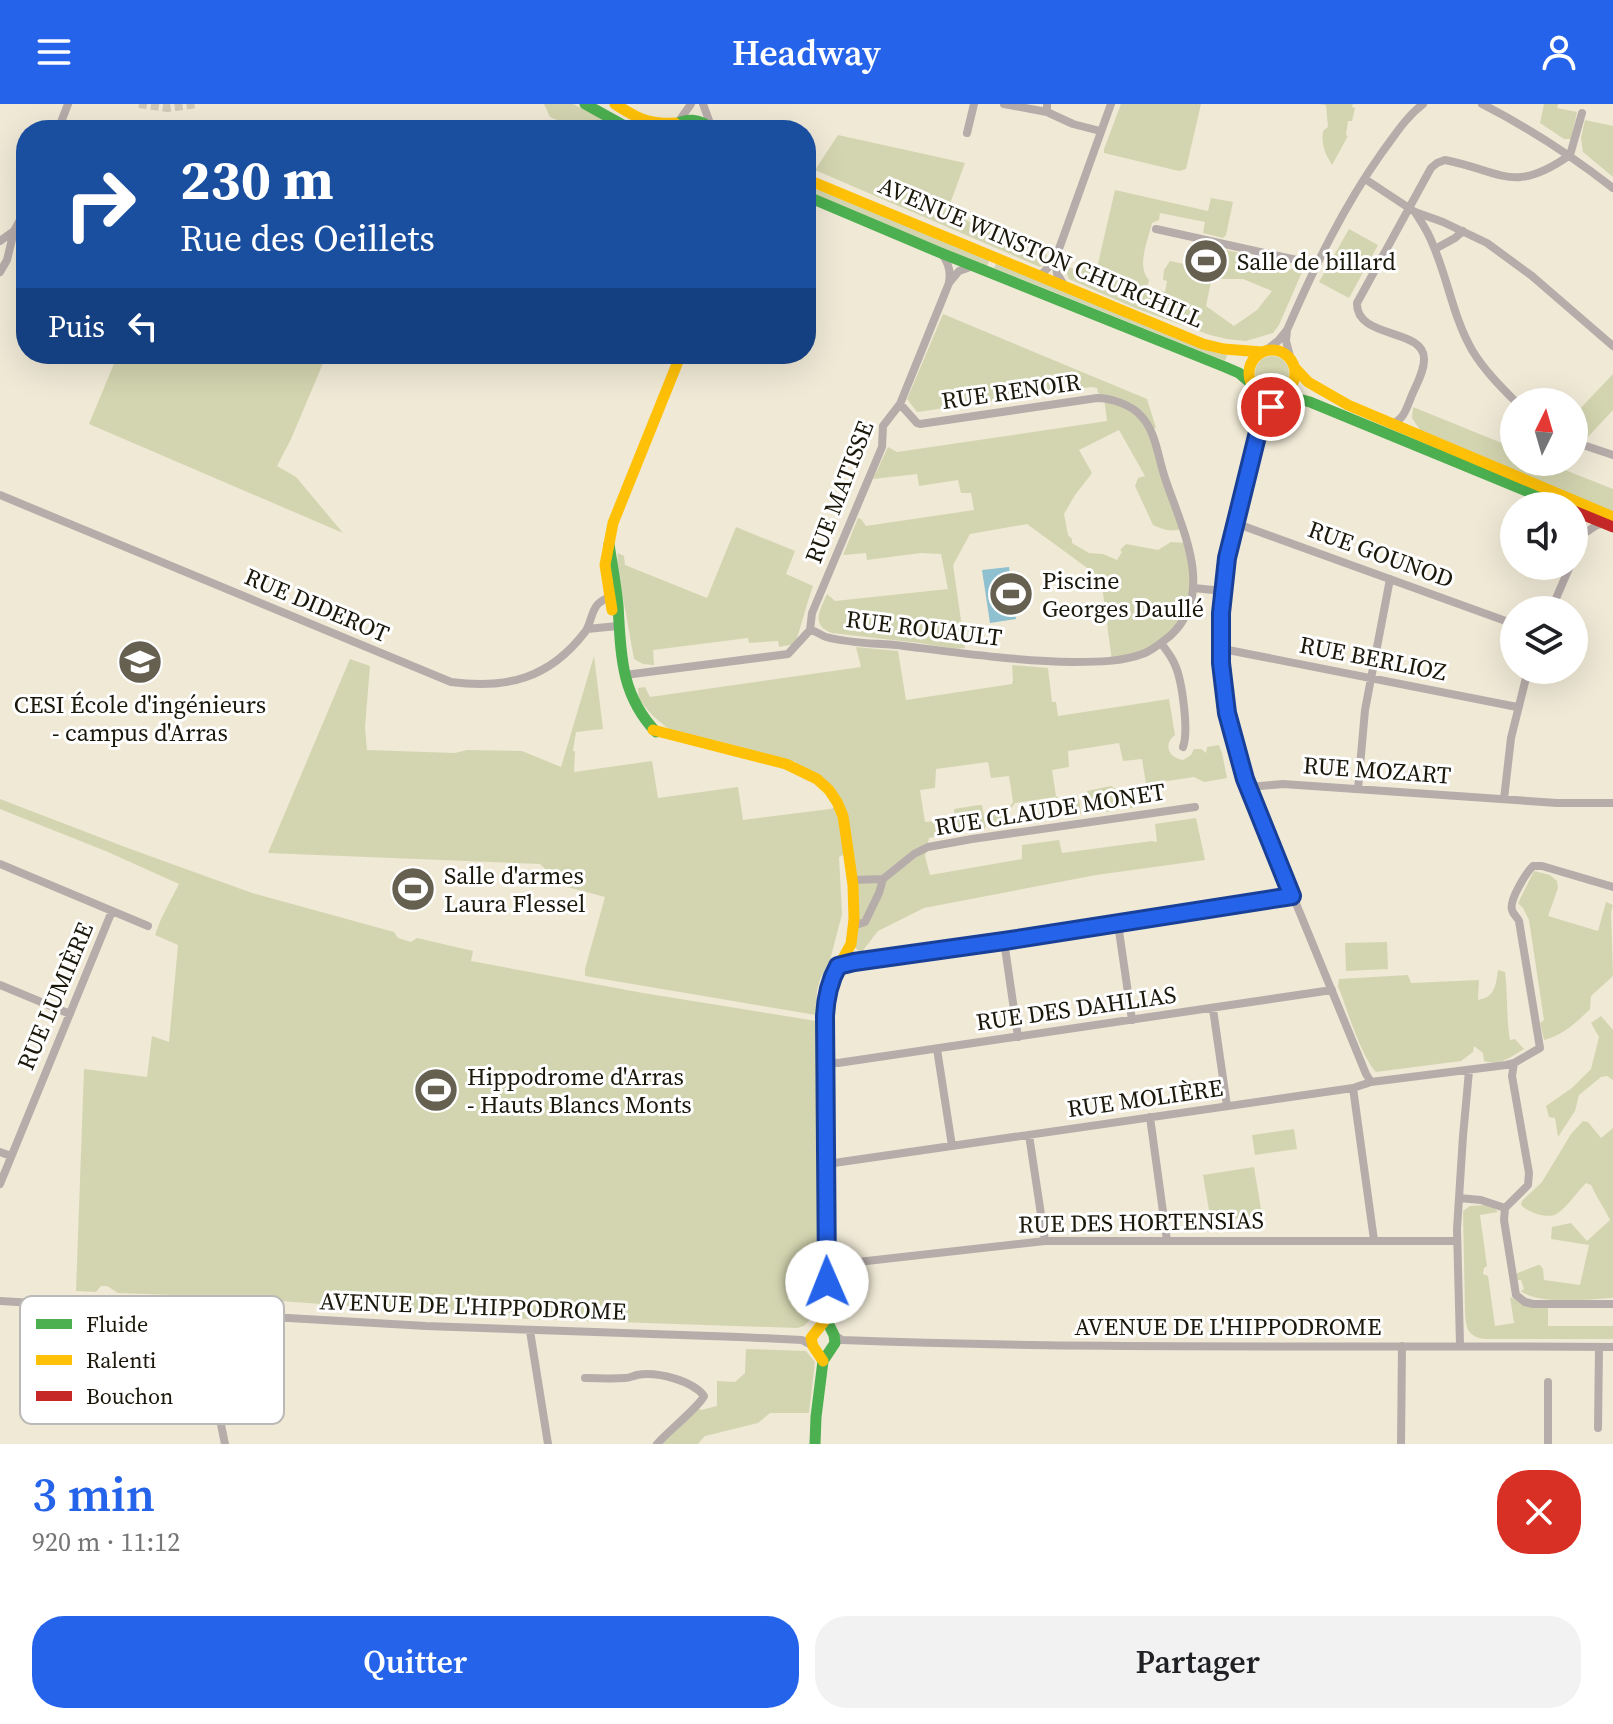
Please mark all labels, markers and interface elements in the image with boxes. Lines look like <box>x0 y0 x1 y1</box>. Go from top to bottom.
text: Headway <box>732 28 881 77</box>
icon: menu <box>32 30 76 74</box>
icon: person <box>1537 30 1581 74</box>
text: 230 m <box>180 141 334 218</box>
icon: right <box>48 152 152 256</box>
street label: AVENUE WINSTON CHURCHILL <box>873 168 1209 336</box>
text: Rue des Oeillets <box>180 214 435 263</box>
sports icon: Salle de billard <box>1182 237 1230 285</box>
place label: Salle de billard <box>1237 245 1396 278</box>
icon: left <box>121 304 165 348</box>
text: Puis <box>48 306 105 347</box>
street label: RUE RENOIR <box>939 365 1083 417</box>
pin <box>1237 373 1305 441</box>
icon: arrive <box>1249 385 1293 429</box>
north arrow <box>1500 388 1588 476</box>
map controls <box>1500 388 1588 684</box>
street label: RUE MATISSE <box>797 416 881 568</box>
button: sound <box>1500 492 1588 580</box>
street label: RUE GOUNOD <box>1304 512 1458 596</box>
street label: RUE DIDEROT <box>240 560 395 651</box>
place label: Piscine Georges Daullé <box>1042 564 1204 625</box>
sports icon: Piscine Georges Daullé <box>987 570 1035 618</box>
button: layers <box>1500 596 1588 684</box>
street label: RUE ROUAULT <box>844 602 1005 654</box>
street label: RUE BERLIOZ <box>1297 628 1449 688</box>
school or university icon: CESI École d'ingénieurs - campus d'Arras <box>116 638 164 686</box>
place label: CESI École d'ingénieurs - campus d'Arras <box>14 688 266 749</box>
street label: RUE MOZART <box>1302 748 1453 792</box>
street label: RUE CLAUDE MONET <box>932 774 1168 844</box>
place label: Salle d'armes Laura Flessel <box>444 859 585 920</box>
sports icon: Salle d'armes Laura Flessel <box>389 865 437 913</box>
street label: RUE LUMIÈRE <box>9 917 101 1075</box>
street label: RUE DES DAHLIAS <box>974 978 1178 1038</box>
place label: Hippodrome d'Arras - Hauts Blancs Monts <box>467 1060 692 1121</box>
sports icon: Hippodrome d'Arras - Hauts Blancs Monts <box>412 1066 460 1114</box>
street label: RUE MOLIÈRE <box>1065 1071 1225 1125</box>
street label: RUE DES HORTENSIAS <box>1018 1203 1264 1241</box>
position arrow <box>785 1240 869 1324</box>
street label: AVENUE DE L'HIPPODROME <box>319 1284 627 1328</box>
legend <box>20 1296 284 1424</box>
text: Fluide <box>86 1309 148 1339</box>
street label: AVENUE DE L'HIPPODROME <box>1075 1310 1381 1343</box>
text: Ralenti <box>86 1345 156 1375</box>
text: Bouchon <box>86 1381 173 1411</box>
text: 3 min <box>32 1461 155 1527</box>
button: close <box>1497 1470 1581 1554</box>
text: 920 m · 11:12 <box>32 1524 180 1560</box>
button: Quitter <box>32 1616 799 1708</box>
button: Partager <box>815 1616 1581 1708</box>

